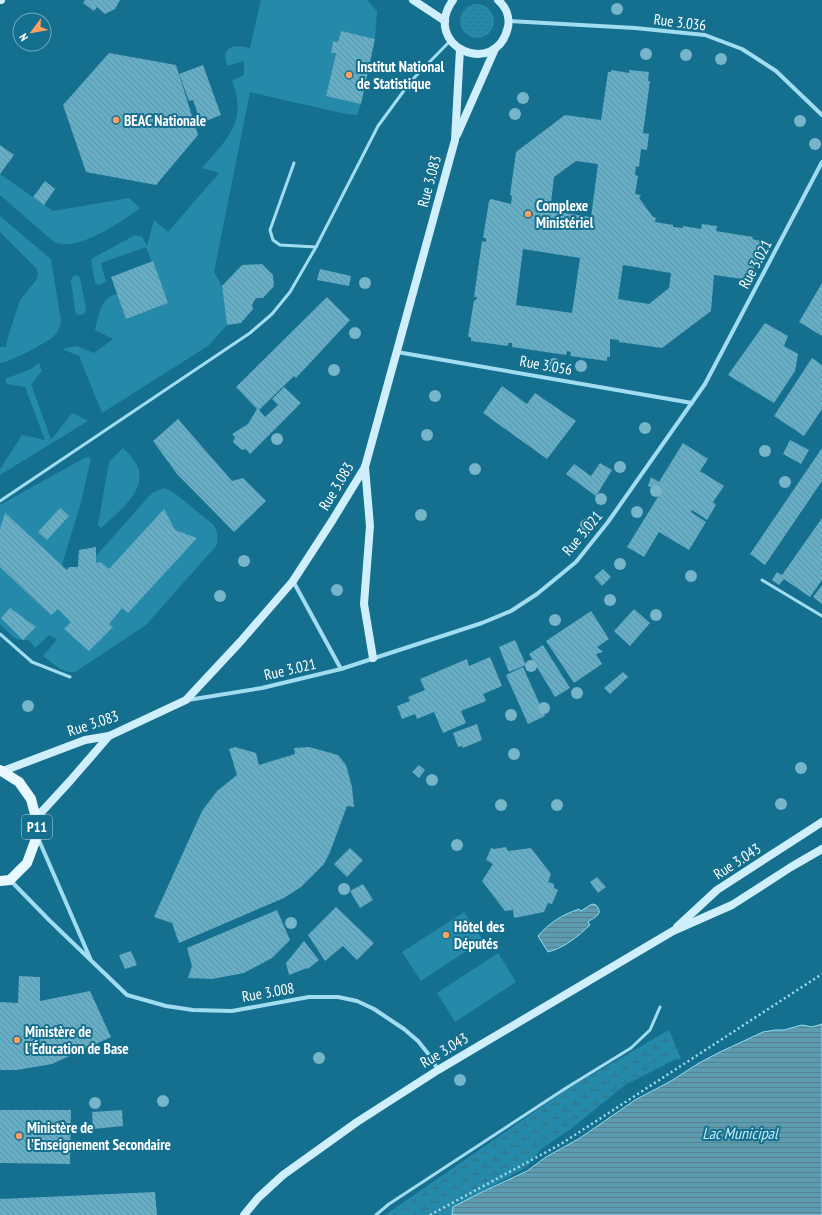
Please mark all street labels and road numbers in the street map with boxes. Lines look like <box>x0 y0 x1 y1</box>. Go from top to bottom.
street label: Rue 3.036 <box>653 9 708 35</box>
street label: Rue 3.083 <box>413 153 445 209</box>
street label: Rue 3.021 <box>734 236 776 292</box>
street label: Rue 3.056 <box>518 351 574 379</box>
street label: Rue 3.083 <box>314 458 358 514</box>
street label: Rue 3.021 <box>558 507 606 559</box>
street label: Rue 3.021 <box>262 654 318 684</box>
street label: Rue 3.083 <box>65 706 121 740</box>
road number: P11 <box>22 815 52 839</box>
street label: Rue 3.043 <box>710 839 764 883</box>
street label: Rue 3.008 <box>240 978 296 1006</box>
street label: Rue 3.043 <box>416 1028 472 1072</box>

